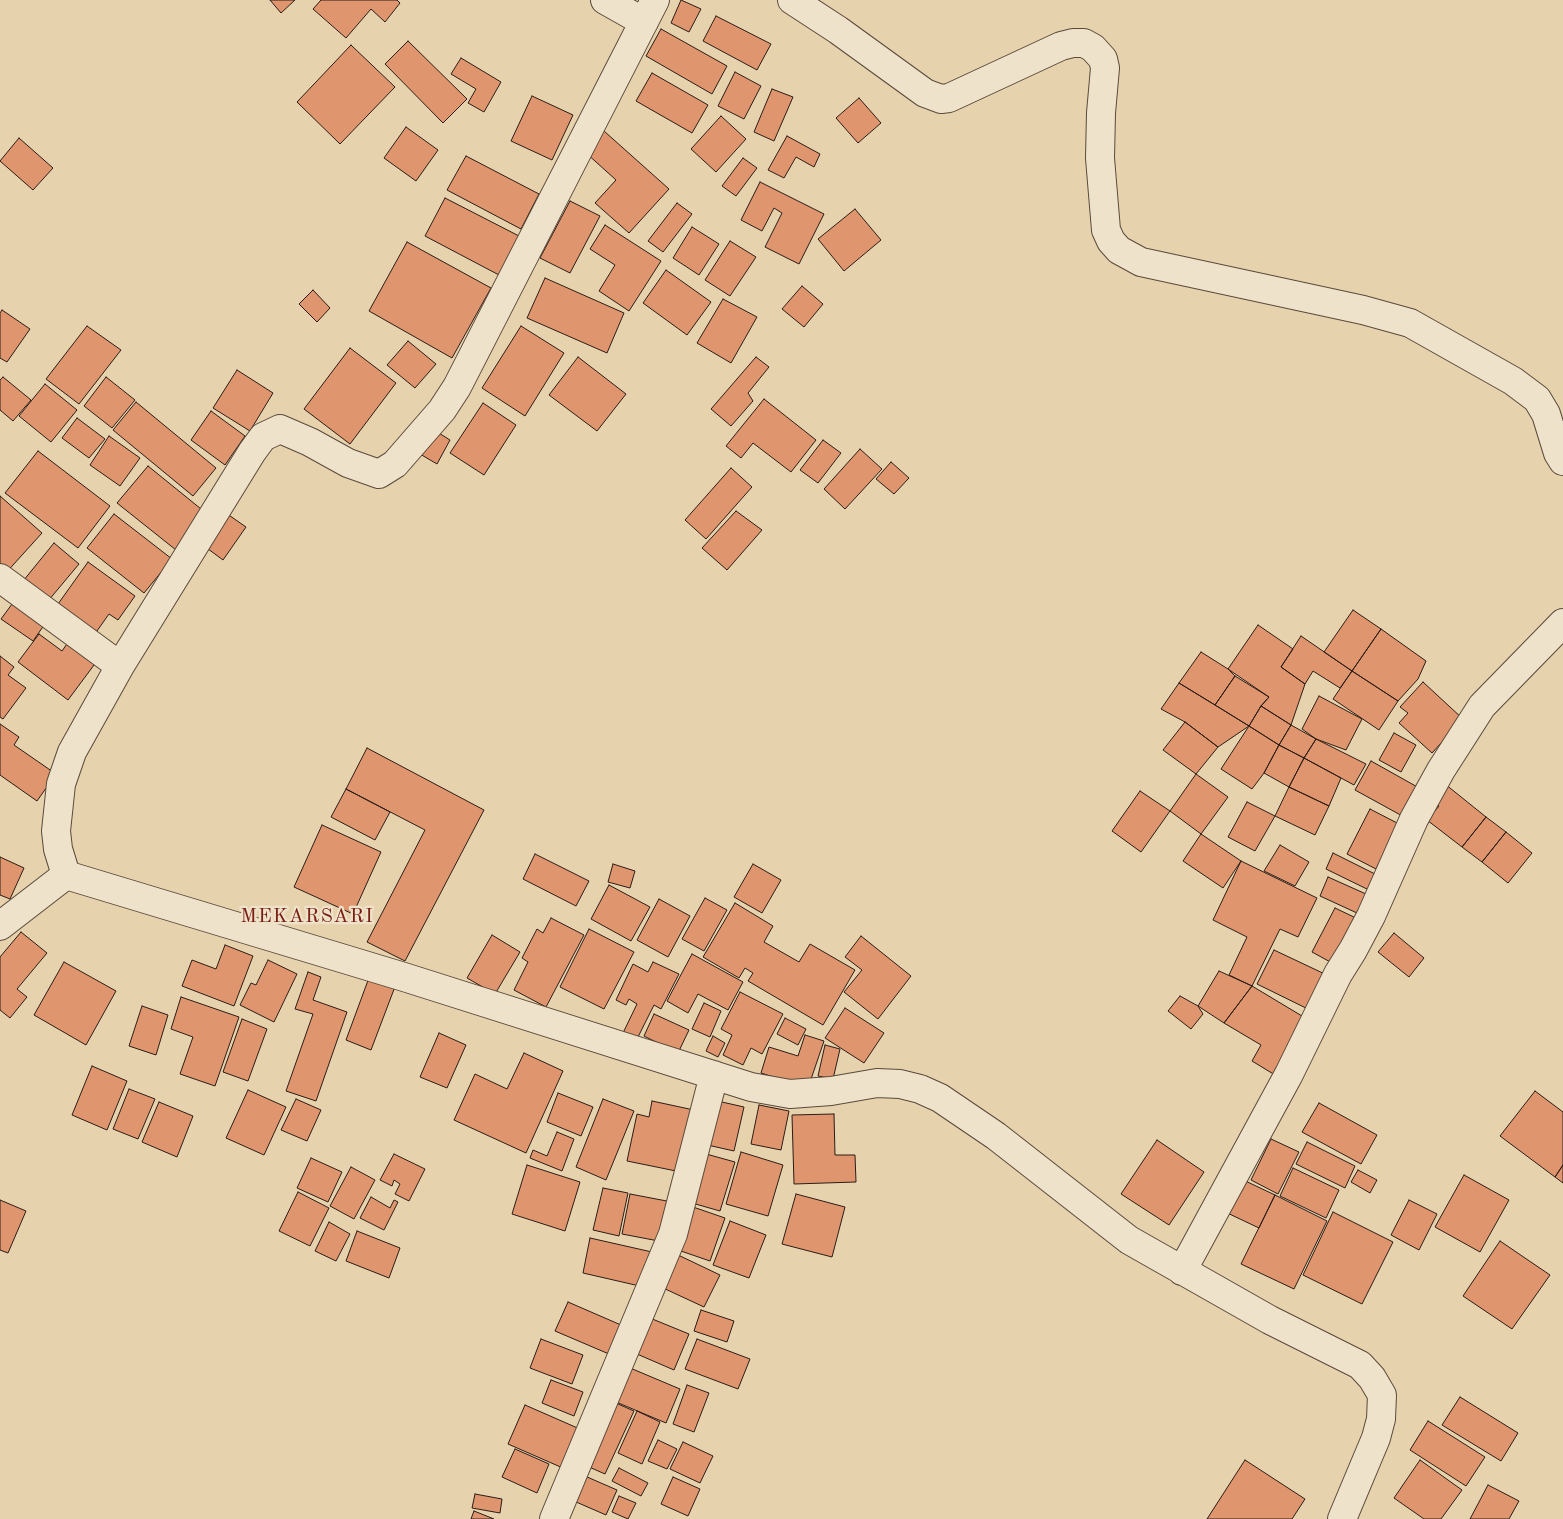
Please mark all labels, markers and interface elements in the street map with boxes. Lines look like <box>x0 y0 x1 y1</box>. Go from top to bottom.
district label: MEKARSARI <box>239 905 375 929</box>

